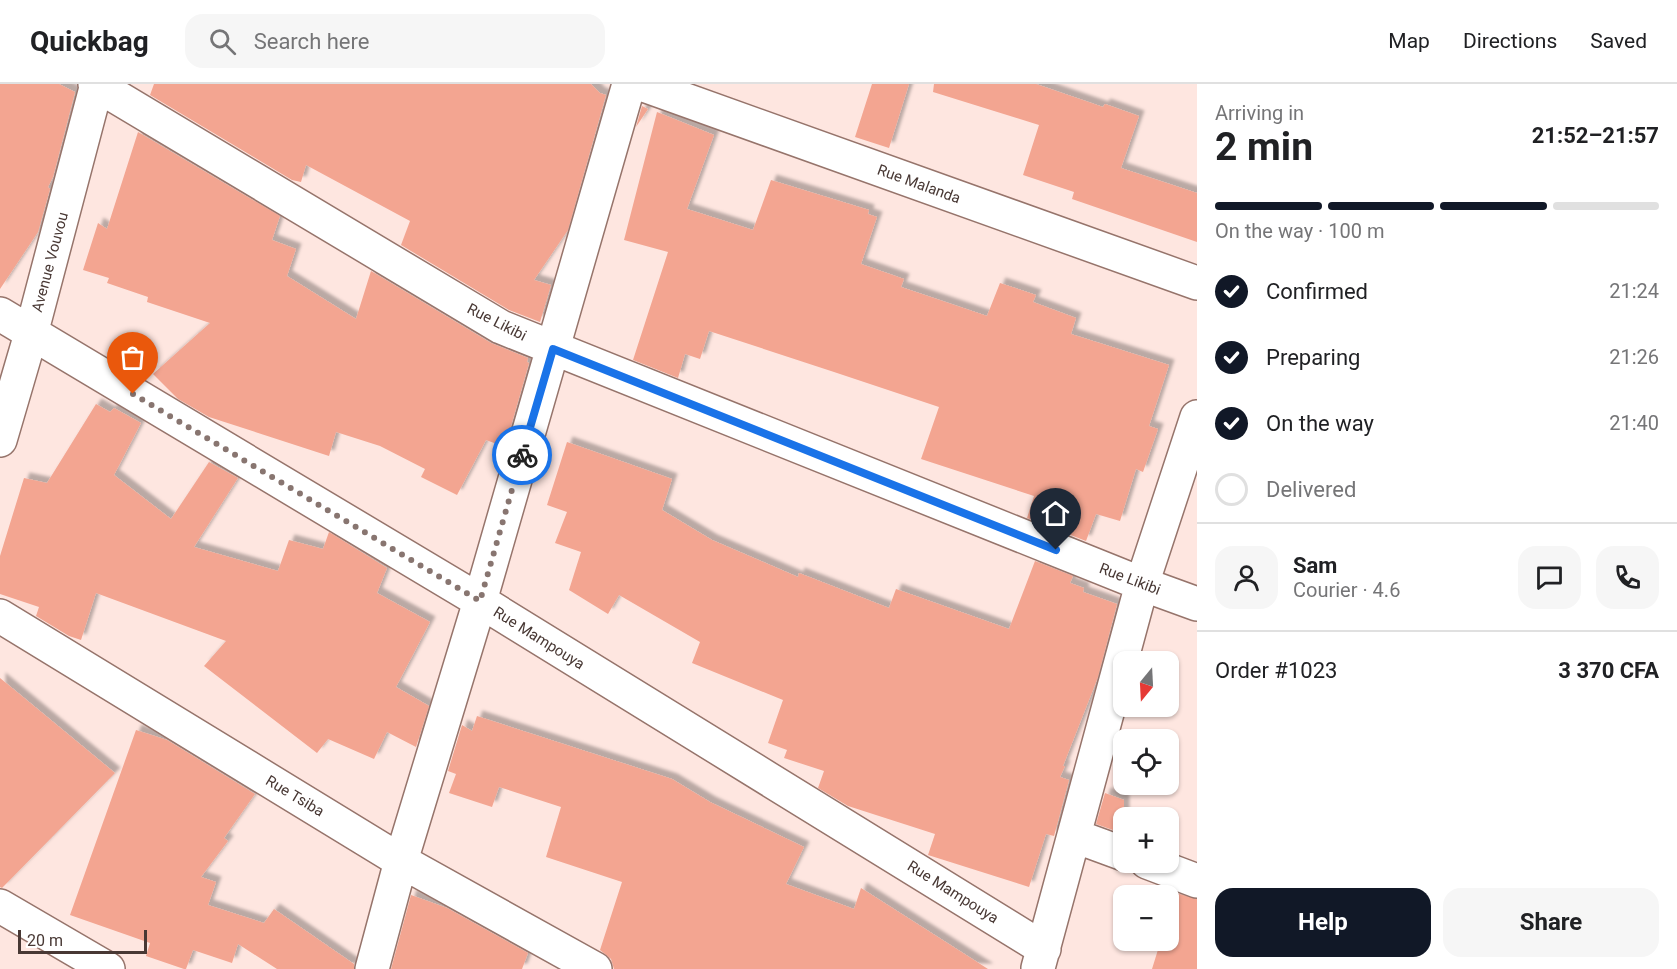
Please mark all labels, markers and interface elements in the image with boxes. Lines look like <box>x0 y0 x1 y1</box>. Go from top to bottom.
search box <box>185 14 605 68</box>
text: Quickbag <box>30 25 149 58</box>
icon: search <box>206 25 239 58</box>
text: Search here <box>254 29 369 54</box>
text: Map <box>1388 29 1430 53</box>
text: Directions <box>1463 29 1557 53</box>
text: Saved <box>1590 29 1647 53</box>
text: Arriving in <box>1215 101 1304 125</box>
text: 21:52–21:57 <box>1532 123 1659 148</box>
text: 2 min <box>1215 124 1313 170</box>
street label: Rue Malanda <box>875 161 963 207</box>
street label: Avenue Vouvou <box>28 210 72 314</box>
text: On the way · 100 m <box>1215 219 1384 243</box>
icon: check <box>1215 275 1248 308</box>
text: Confirmed <box>1266 279 1368 304</box>
text: 21:24 <box>1609 279 1659 303</box>
street label: Rue Likibi <box>464 299 530 345</box>
pin <box>107 332 158 394</box>
icon: bag <box>116 341 149 374</box>
icon: check <box>1215 341 1248 374</box>
text: Preparing <box>1266 345 1360 370</box>
text: 21:26 <box>1609 345 1659 369</box>
icon: check <box>1215 407 1248 440</box>
text: On the way <box>1266 411 1374 436</box>
text: 21:40 <box>1609 411 1659 435</box>
courier <box>492 425 552 485</box>
icon: bike <box>506 439 539 472</box>
text: Delivered <box>1266 477 1356 502</box>
pin <box>1030 488 1081 550</box>
icon: home <box>1039 497 1072 530</box>
button: person <box>1215 546 1278 609</box>
button: chat <box>1518 546 1581 609</box>
button: phone <box>1596 546 1659 609</box>
text: Sam <box>1293 553 1337 578</box>
street label: Rue Likibi <box>1097 559 1163 599</box>
text: Courier · 4.6 <box>1293 578 1400 602</box>
street label: Rue Mampouya <box>490 603 588 673</box>
north arrow <box>1113 651 1179 717</box>
map controls <box>1113 651 1179 951</box>
text: Order #1023 <box>1215 658 1337 683</box>
text: 3 370 CFA <box>1558 658 1659 683</box>
button: locate <box>1113 729 1179 795</box>
street label: Rue Tsiba <box>263 772 327 820</box>
button: + <box>1113 807 1179 873</box>
street label: Rue Mampouya <box>904 857 1002 927</box>
button: − <box>1113 885 1179 951</box>
button: Help <box>1215 888 1431 957</box>
button: Share <box>1443 888 1659 957</box>
scale bar <box>18 927 147 954</box>
text: 20 m <box>27 931 63 950</box>

